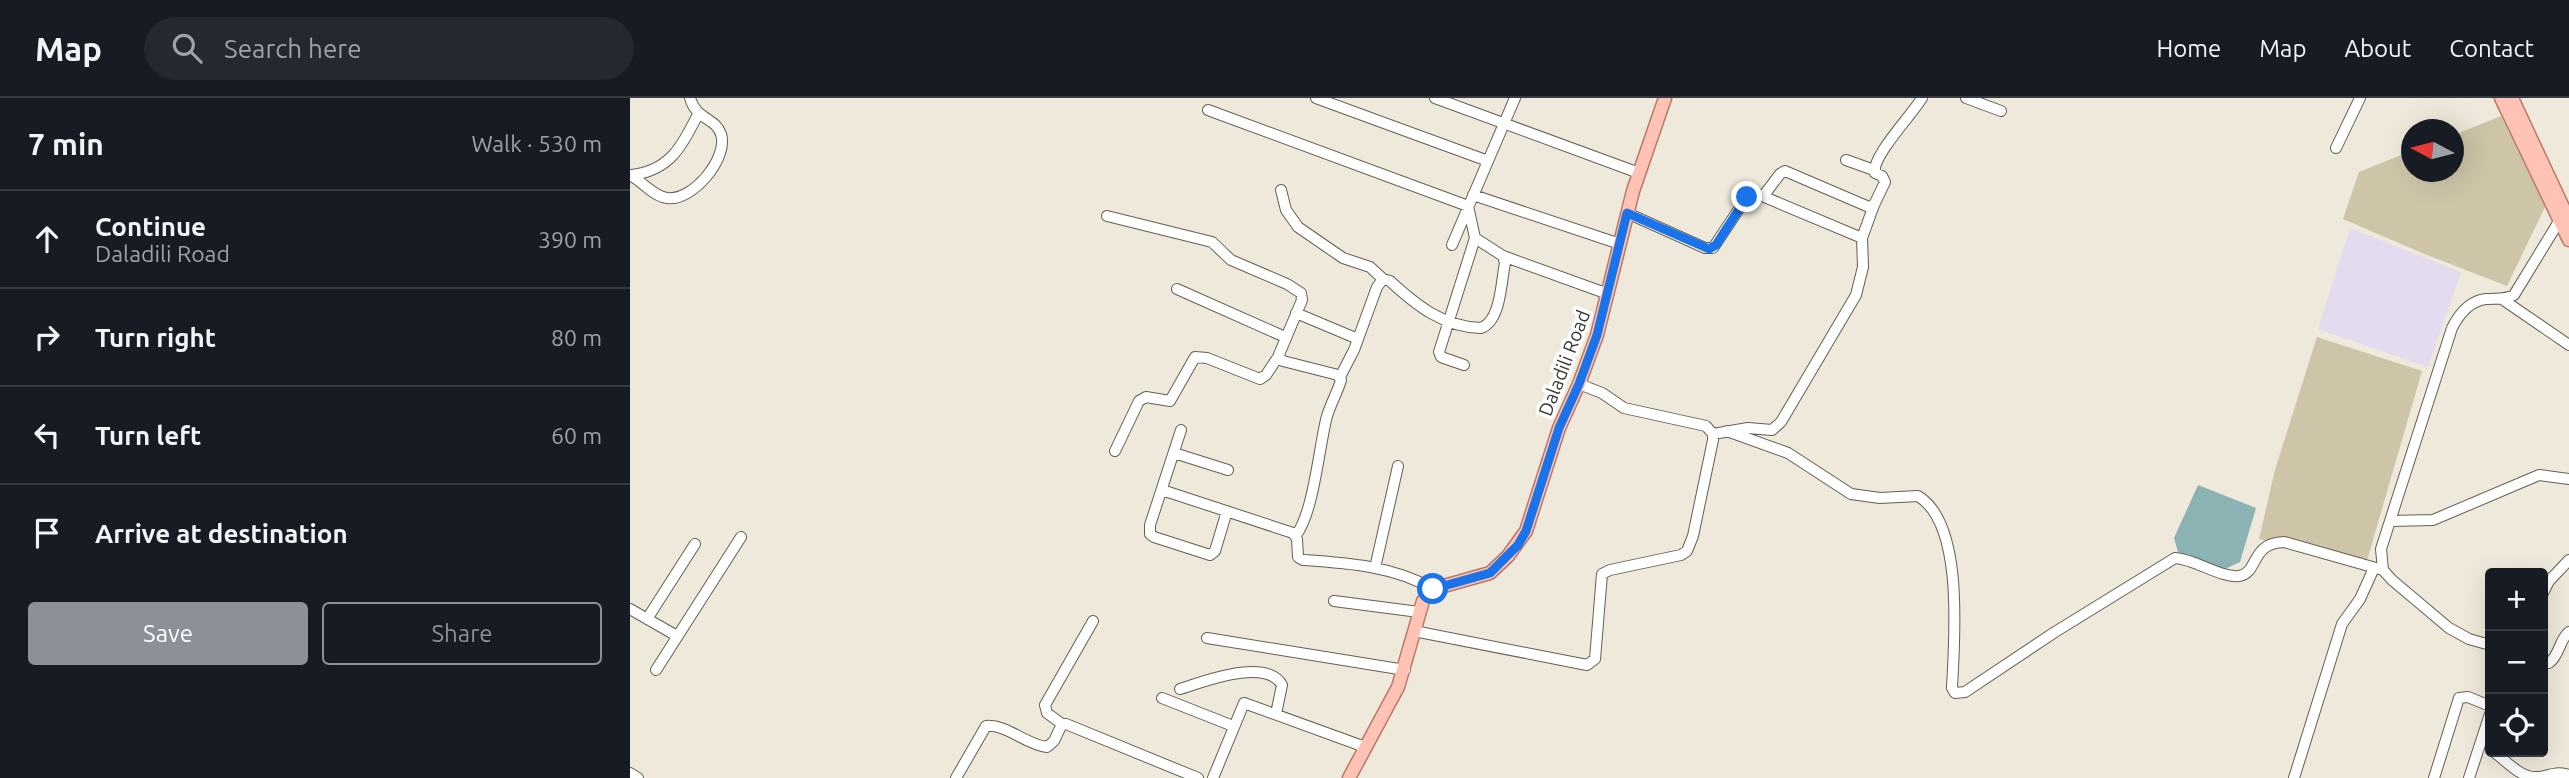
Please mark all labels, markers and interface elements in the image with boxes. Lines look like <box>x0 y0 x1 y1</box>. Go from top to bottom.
search box <box>144 17 634 80</box>
icon: search <box>168 29 206 67</box>
text: Map <box>35 30 102 67</box>
text: Search here <box>224 34 362 63</box>
text: Home <box>2156 35 2221 62</box>
text: Map <box>2259 35 2306 62</box>
text: About <box>2344 35 2411 62</box>
text: Contact <box>2449 35 2534 62</box>
north arrow <box>2401 119 2464 182</box>
text: 7 min <box>28 127 104 161</box>
text: Walk · 530 m <box>471 131 602 156</box>
route end <box>1731 181 1762 212</box>
text: Continue <box>95 212 206 241</box>
icon: ahead <box>28 220 66 258</box>
text: 390 m <box>538 227 602 252</box>
text: Daladili Road <box>95 241 230 266</box>
street label: Daladili Road <box>1534 307 1594 419</box>
icon: right <box>28 318 66 356</box>
text: Turn right <box>95 323 216 352</box>
text: 80 m <box>551 325 602 350</box>
icon: left <box>28 416 66 454</box>
text: Turn left <box>95 421 201 450</box>
text: 60 m <box>551 423 602 448</box>
icon: arrive <box>28 514 66 552</box>
text: Arrive at destination <box>95 519 348 548</box>
map controls <box>2485 568 2548 757</box>
button: + <box>2485 568 2548 631</box>
route start <box>1417 573 1448 604</box>
button: Save <box>28 602 308 665</box>
button: Share <box>322 602 602 665</box>
button: − <box>2485 631 2548 694</box>
button: locate <box>2485 694 2548 757</box>

